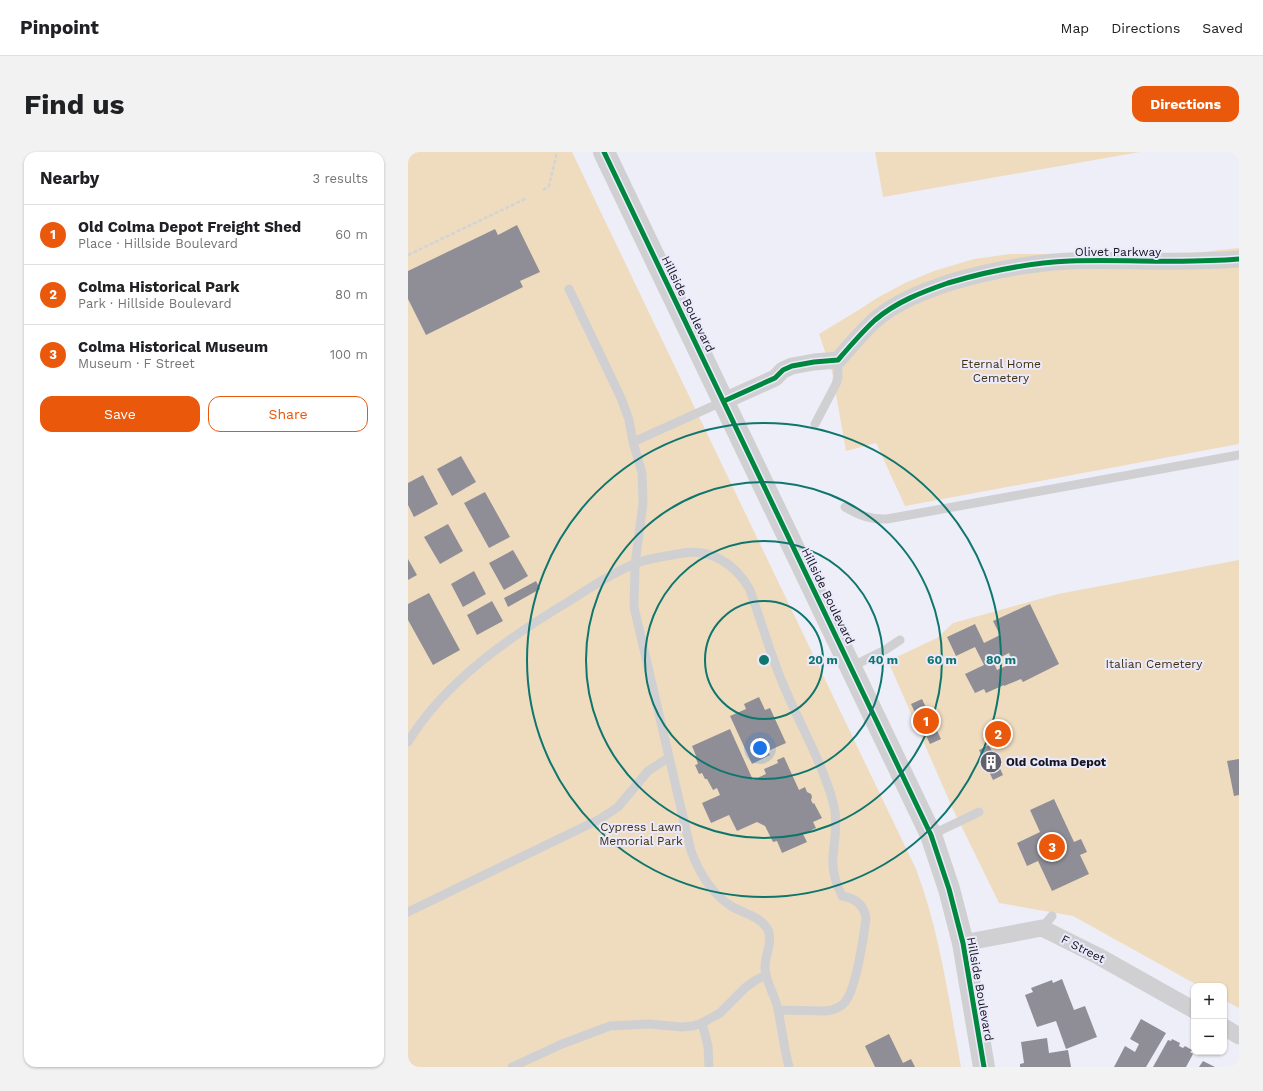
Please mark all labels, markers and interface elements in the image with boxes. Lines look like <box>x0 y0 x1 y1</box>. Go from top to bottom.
text: Pinpoint <box>20 16 99 39</box>
text: Map <box>1061 20 1089 36</box>
text: Directions <box>1111 20 1180 36</box>
text: Saved <box>1202 20 1243 36</box>
button: Directions <box>1132 86 1239 122</box>
text: Find us <box>24 88 124 121</box>
text: Nearby <box>40 168 99 188</box>
text: 3 results <box>313 171 368 186</box>
text: Old Colma Depot Freight Shed <box>78 218 301 236</box>
text: 1 <box>50 227 56 242</box>
text: 60 m <box>335 227 368 242</box>
text: Place · Hillside Boulevard <box>78 236 238 251</box>
street label: Olivet Parkway <box>1075 245 1162 259</box>
street label: Hillside Boulevard <box>659 254 717 354</box>
text: Colma Historical Park <box>78 278 240 296</box>
text: 2 <box>49 287 57 302</box>
text: 80 m <box>335 287 368 302</box>
text: Park · Hillside Boulevard <box>78 296 232 311</box>
text: Colma Historical Museum <box>78 338 268 356</box>
text: 3 <box>49 347 57 362</box>
text: 100 m <box>330 347 368 362</box>
text: Museum · F Street <box>78 356 195 371</box>
park label: Eternal Home Cemetery <box>961 357 1041 385</box>
button: Save <box>40 396 200 432</box>
button: Share <box>208 396 368 432</box>
street label: Hillside Boulevard <box>799 546 857 646</box>
centre of rings <box>757 653 771 667</box>
text: 20 m <box>808 653 838 667</box>
text: 40 m <box>868 653 898 667</box>
text: 60 m <box>927 653 957 667</box>
text: 80 m <box>986 653 1016 667</box>
park label: Italian Cemetery <box>1106 657 1203 671</box>
pin: 1 <box>913 706 939 736</box>
pin: 2 <box>985 719 1011 749</box>
your location <box>750 738 770 758</box>
building icon: Old Colma Depot <box>978 749 1004 775</box>
place label: Old Colma Depot <box>1006 755 1107 769</box>
park label: Cypress Lawn Memorial Park <box>599 820 683 848</box>
pin: 3 <box>1039 832 1065 862</box>
street label: F Street <box>1059 932 1107 966</box>
street label: Hillside Boulevard <box>964 936 996 1042</box>
map controls <box>1191 983 1227 1055</box>
button: + <box>1191 983 1227 1019</box>
button: − <box>1191 1019 1227 1055</box>

